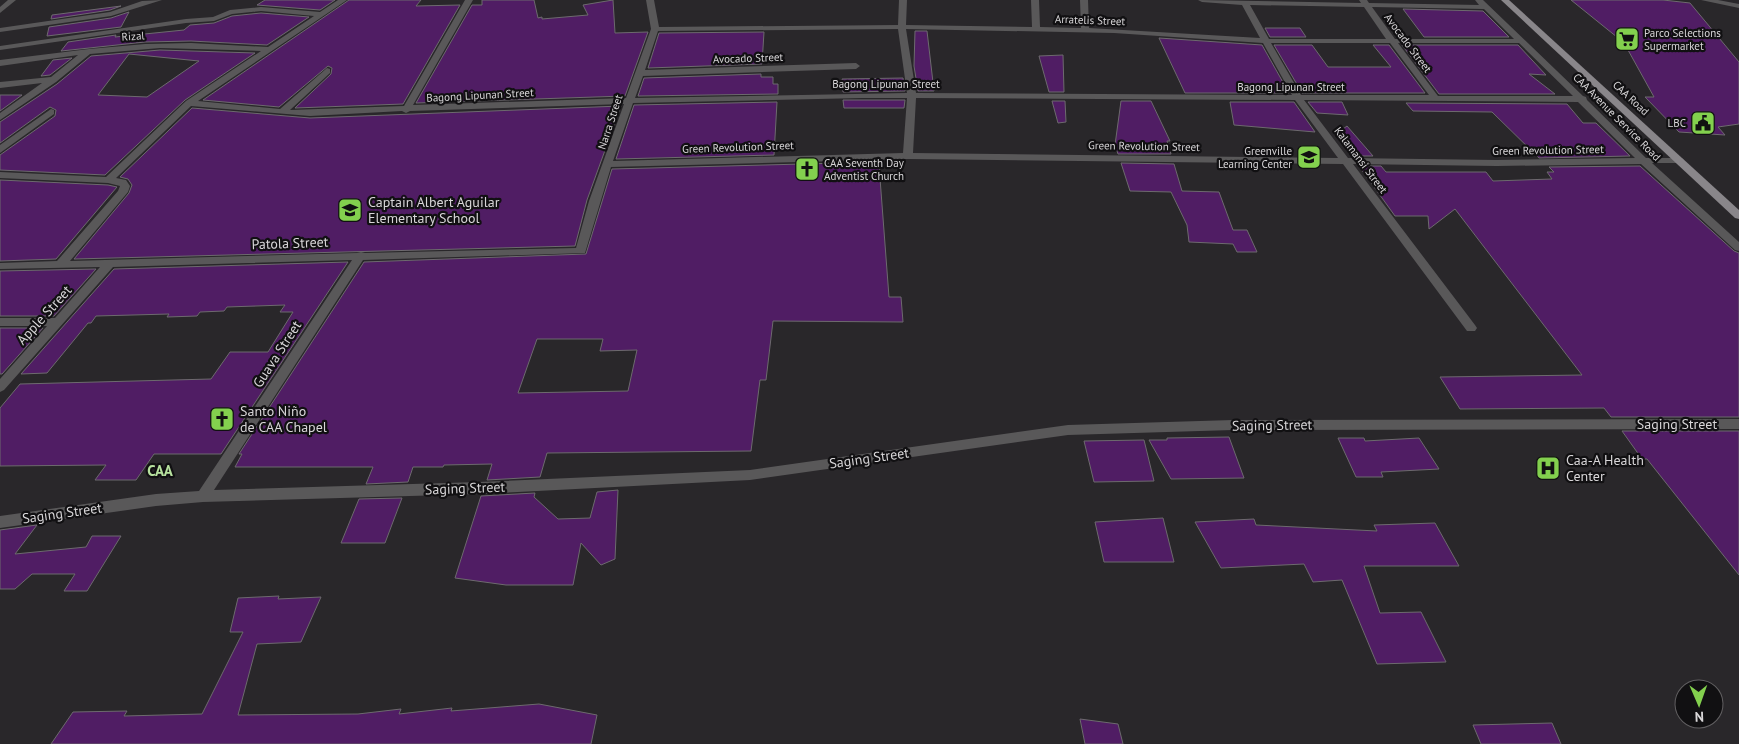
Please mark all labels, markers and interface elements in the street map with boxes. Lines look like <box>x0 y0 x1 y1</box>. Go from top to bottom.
street label: Avocado Street <box>1381 11 1435 76</box>
street label: Arratelis Street <box>1055 12 1126 28</box>
supermarket icon: Parco Selections Supermarket <box>1614 26 1640 52</box>
place label: Parco Selections Supermarket <box>1644 26 1721 53</box>
street label: Rizal <box>121 28 146 44</box>
street label: Avocado Street <box>713 50 784 66</box>
street label: CAA Avenue Service Road <box>1570 70 1664 164</box>
street label: Bagong Lipunan Street <box>832 77 940 91</box>
street label: CAA Road <box>1610 78 1652 118</box>
street label: Bagong Lipunan Street <box>1237 80 1345 94</box>
street label: Bagong Lipunan Street <box>426 85 534 105</box>
street label: Narra Street <box>595 93 626 151</box>
public building icon: LBC <box>1690 110 1716 136</box>
place label: LBC <box>1668 116 1686 130</box>
street label: Kalamansi Street <box>1331 124 1391 196</box>
street label: Green Revolution Street <box>682 138 794 156</box>
street label: Green Revolution Street <box>1088 138 1200 154</box>
street label: Green Revolution Street <box>1492 142 1604 158</box>
place label: Greenville Learning Center <box>1218 144 1292 171</box>
school or university icon: Greenville Learning Center <box>1296 144 1322 170</box>
church icon: CAA Seventh Day Adventist Church <box>794 156 820 182</box>
place label: CAA Seventh Day Adventist Church <box>824 156 905 183</box>
place label: Captain Albert Aguilar Elementary School <box>368 193 500 227</box>
school or university icon: Captain Albert Aguilar Elementary School <box>337 197 363 223</box>
street label: Patola Street <box>251 233 329 253</box>
street label: Apple Street <box>13 281 76 349</box>
street label: Guava Street <box>249 317 305 391</box>
place label: Santo Niño de CAA Chapel <box>240 402 327 436</box>
church icon: Santo Niño de CAA Chapel <box>209 406 235 432</box>
street label: Saging Street <box>1232 415 1313 435</box>
street label: Saging Street <box>1637 415 1717 433</box>
street label: Saging Street <box>828 443 910 473</box>
place label: Caa-A Health Center <box>1566 451 1644 485</box>
hospital icon: Caa-A Health Center <box>1535 455 1561 481</box>
district label: CAA <box>147 461 174 480</box>
street label: Saging Street <box>425 478 506 498</box>
street label: Saging Street <box>21 498 103 528</box>
north arrow <box>1674 679 1724 729</box>
text: N <box>1695 708 1704 726</box>

